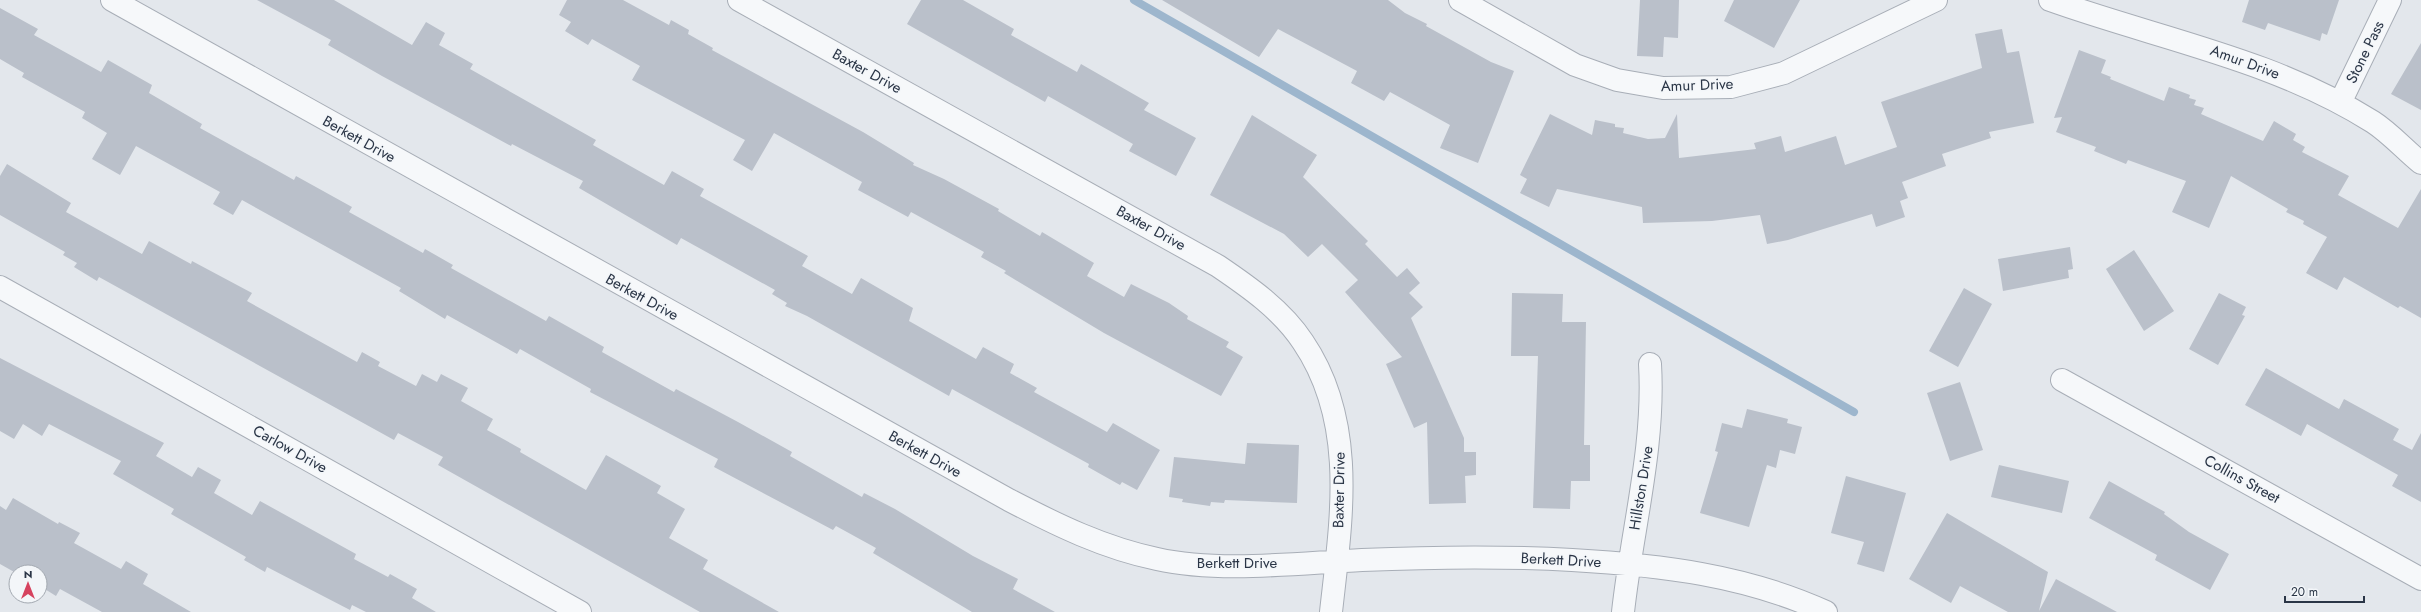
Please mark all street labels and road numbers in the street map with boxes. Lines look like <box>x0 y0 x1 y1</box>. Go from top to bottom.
street label: Stone Pass <box>2340 17 2390 87</box>
street label: Amur Drive <box>2207 39 2283 85</box>
street label: Baxter Drive <box>828 43 906 99</box>
street label: Amur Drive <box>1660 73 1734 97</box>
street label: Berkett Drive <box>319 110 400 168</box>
street label: Baxter Drive <box>1112 200 1190 256</box>
street label: Berkett Drive <box>602 268 683 326</box>
street label: Carlow Drive <box>249 419 331 479</box>
street label: Berkett Drive <box>885 425 966 483</box>
street label: Hillston Drive <box>1623 444 1659 532</box>
street label: Collins Street <box>2200 449 2284 509</box>
street label: Baxter Drive <box>1327 451 1351 528</box>
street label: Berkett Drive <box>1520 547 1602 573</box>
street label: Berkett Drive <box>1197 552 1277 574</box>

